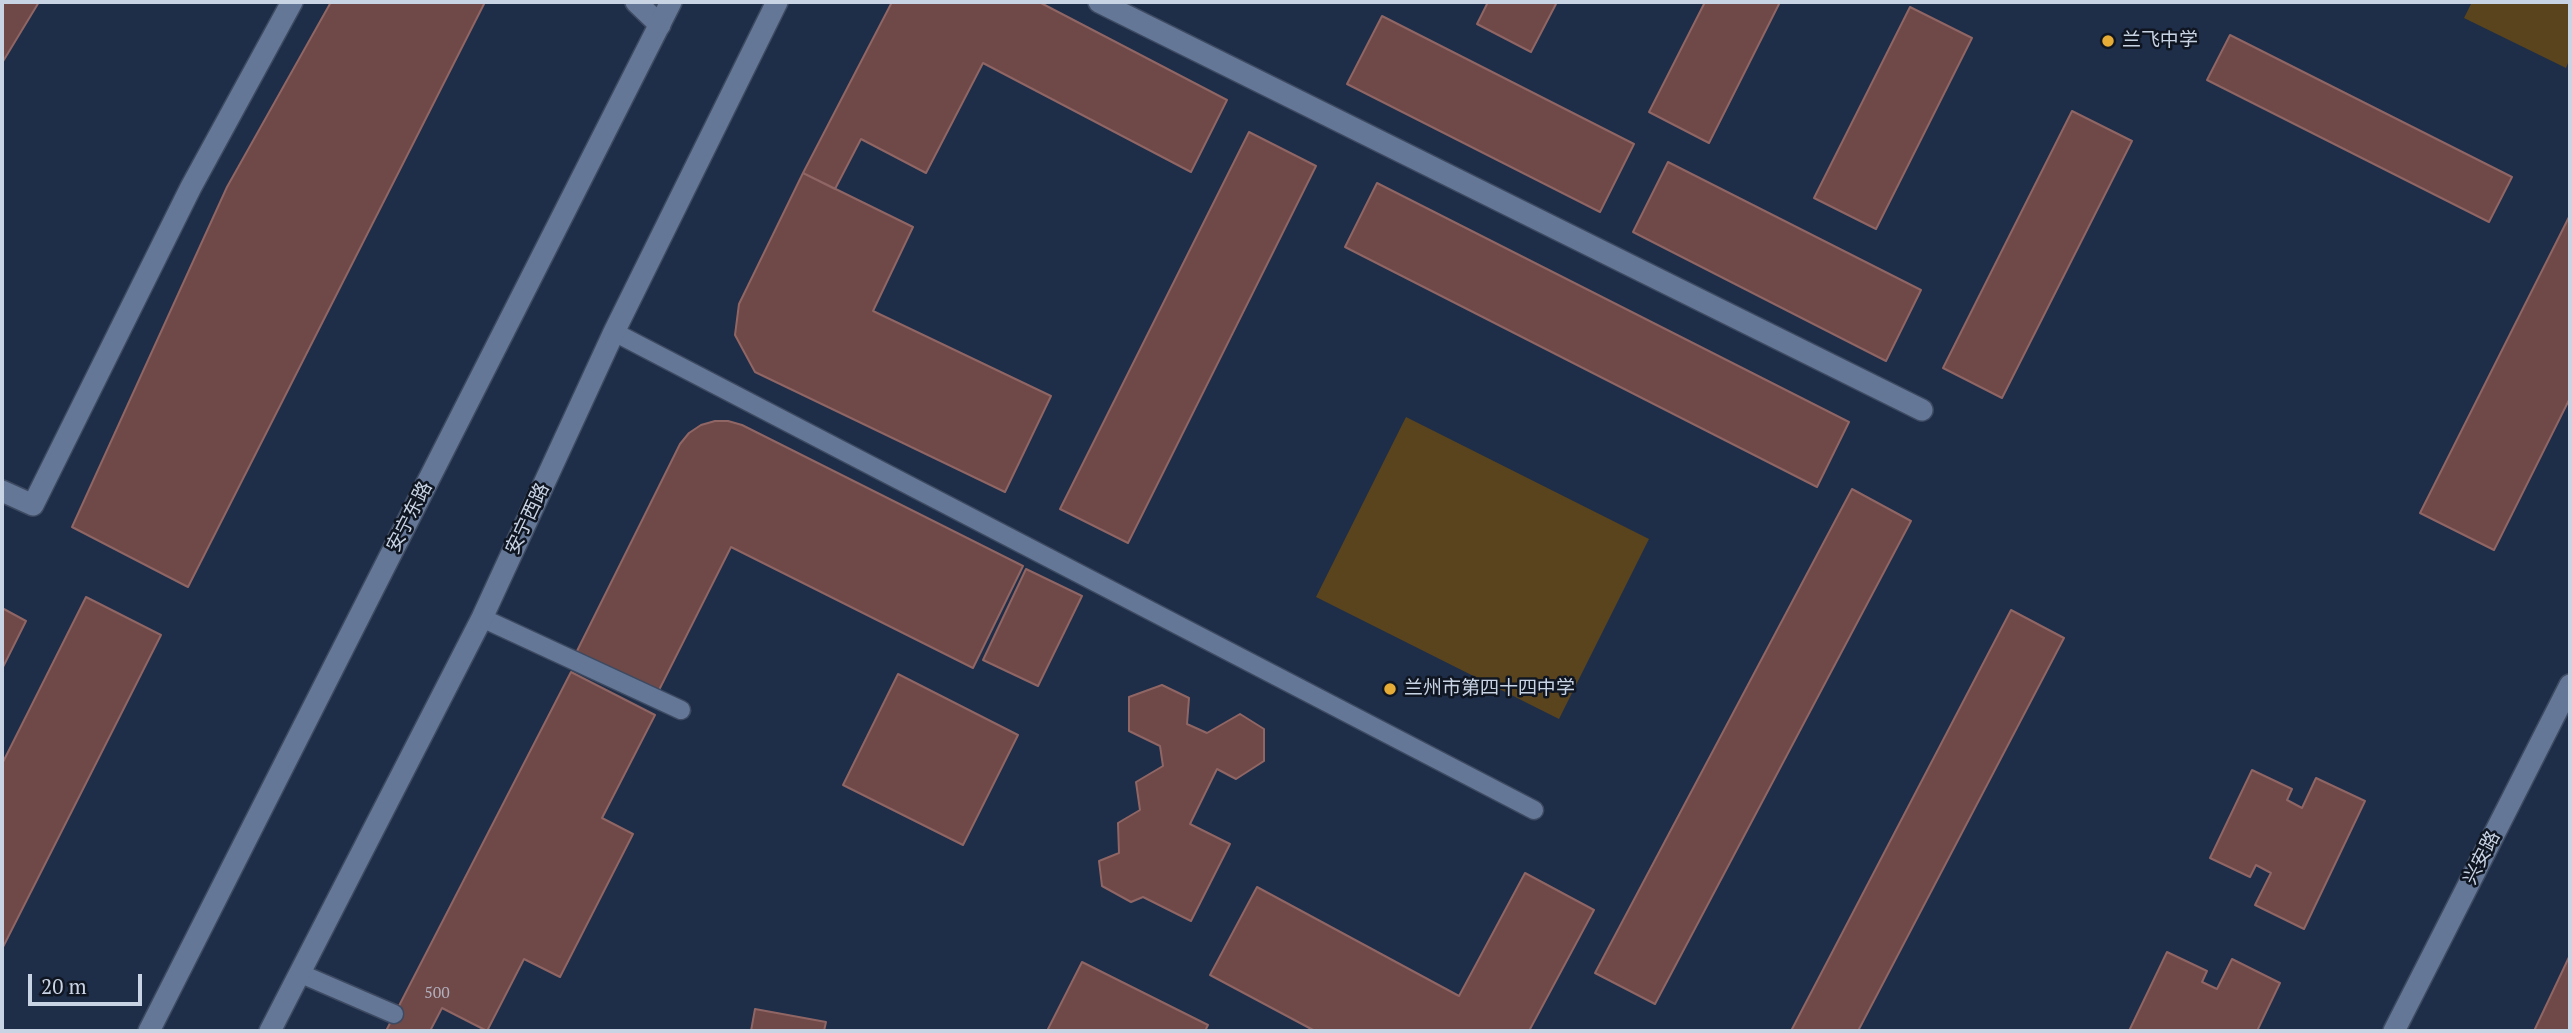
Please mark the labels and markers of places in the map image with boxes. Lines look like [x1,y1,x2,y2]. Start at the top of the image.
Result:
place label: 兰飞中学 [2122,30,2198,52]
marker: 兰飞中学 [2100,33,2116,49]
place label: 兰州市第四十四中学 [1404,678,1575,700]
marker: 兰州市第四十四中学 [1382,681,1398,697]

